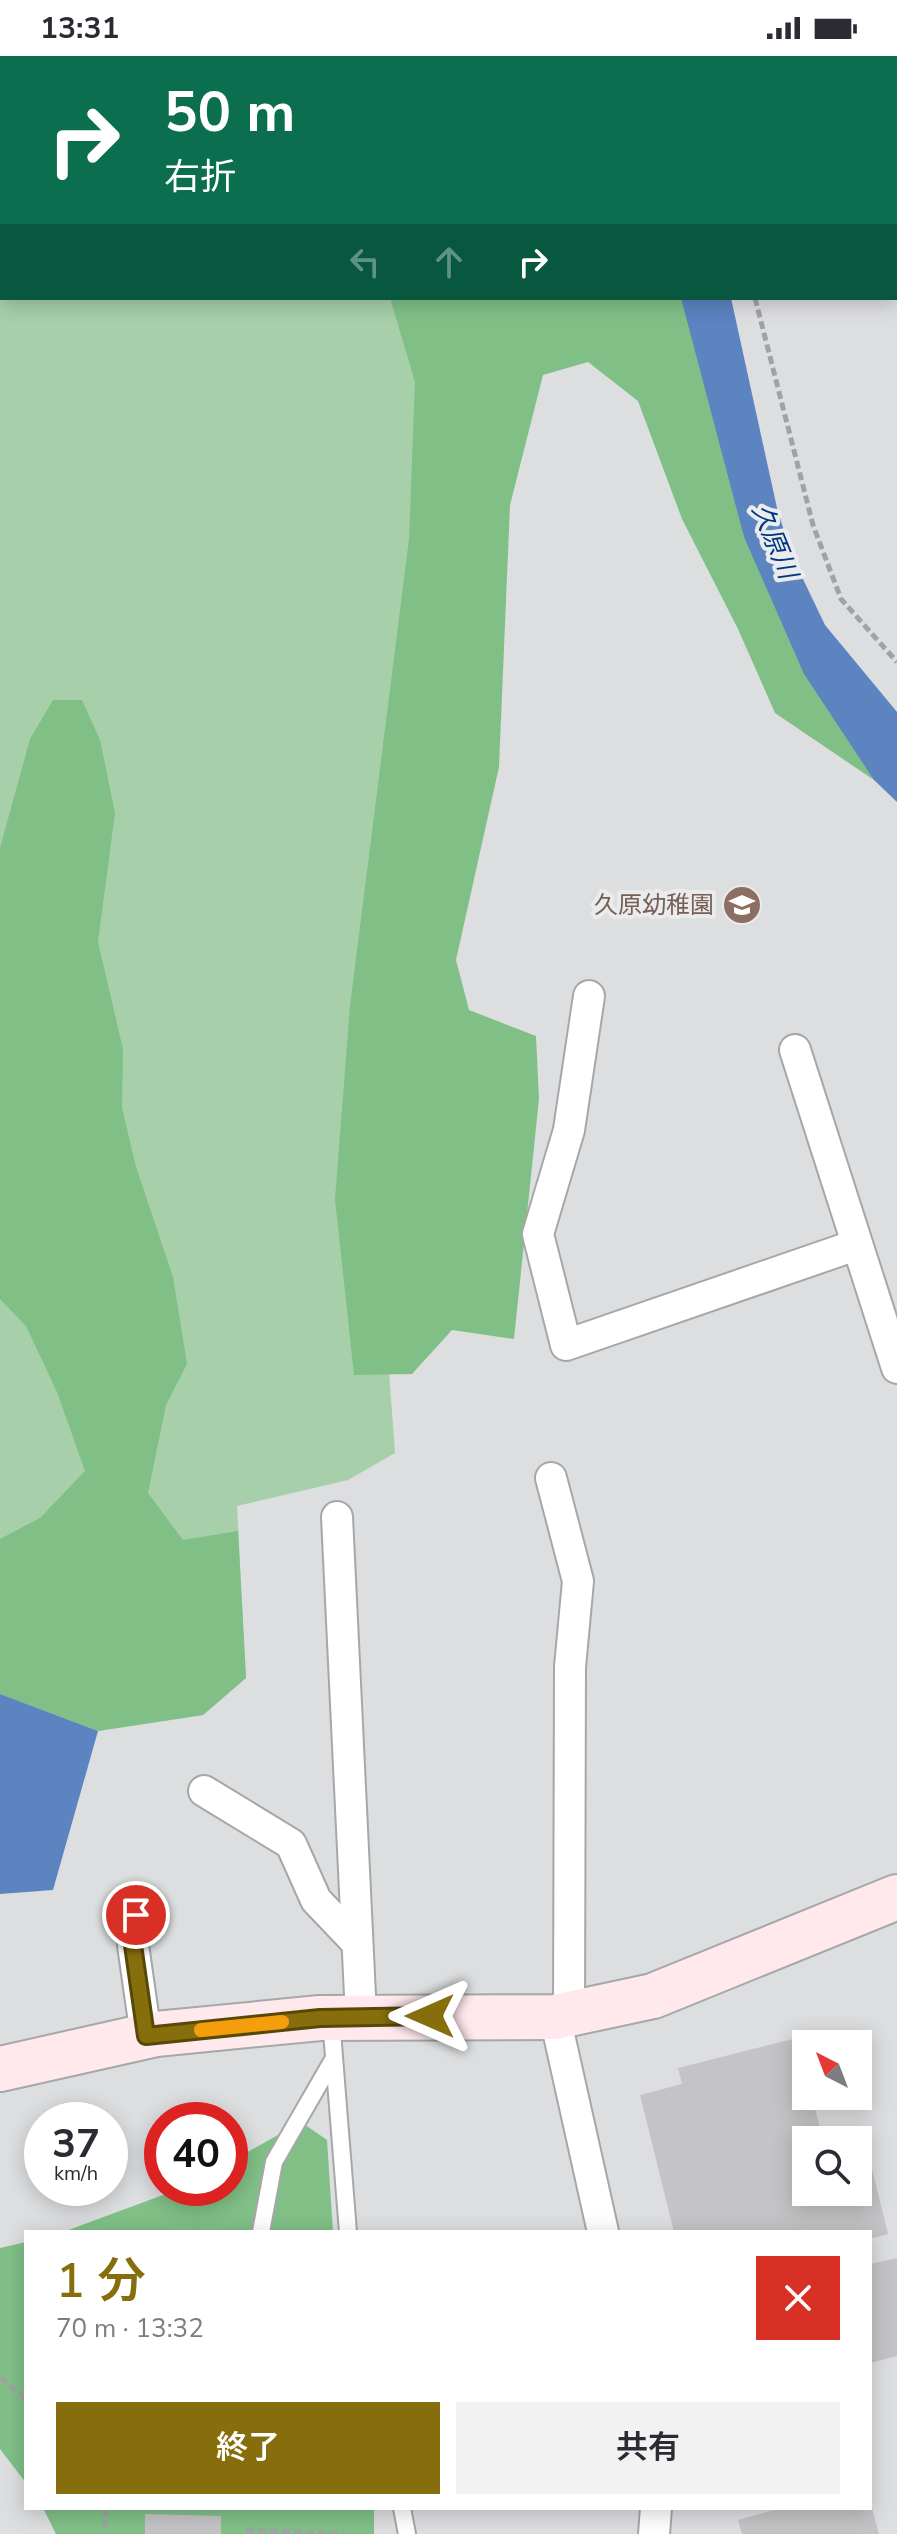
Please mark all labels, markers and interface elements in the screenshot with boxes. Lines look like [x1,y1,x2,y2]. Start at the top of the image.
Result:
text: 13:31 [40,8,119,49]
text: 50 m [164,74,295,151]
icon: right [32,88,136,192]
text: 右折 [164,153,236,202]
icon: left [343,240,387,284]
icon: ahead [427,240,471,284]
icon: right [511,240,555,284]
water label: 久原川 [744,498,806,587]
school or university icon: 久原幼稚園 [721,884,763,926]
place label: 久原幼稚園 [594,889,714,921]
pin [102,1881,170,1949]
icon: arrive [114,1893,158,1937]
position arrow [388,1974,472,2058]
north arrow [792,2030,872,2110]
map controls [792,2030,872,2206]
speed limit sign: 40 [144,2102,248,2206]
text: 37 [52,2117,100,2171]
button: search [792,2126,872,2206]
text: km/h [54,2160,98,2187]
text: 1 分 [56,2248,145,2314]
button: close [756,2256,840,2340]
text: 70 m · 13:32 [56,2311,204,2346]
button: 終了 [56,2402,440,2494]
button: 共有 [456,2402,840,2494]

